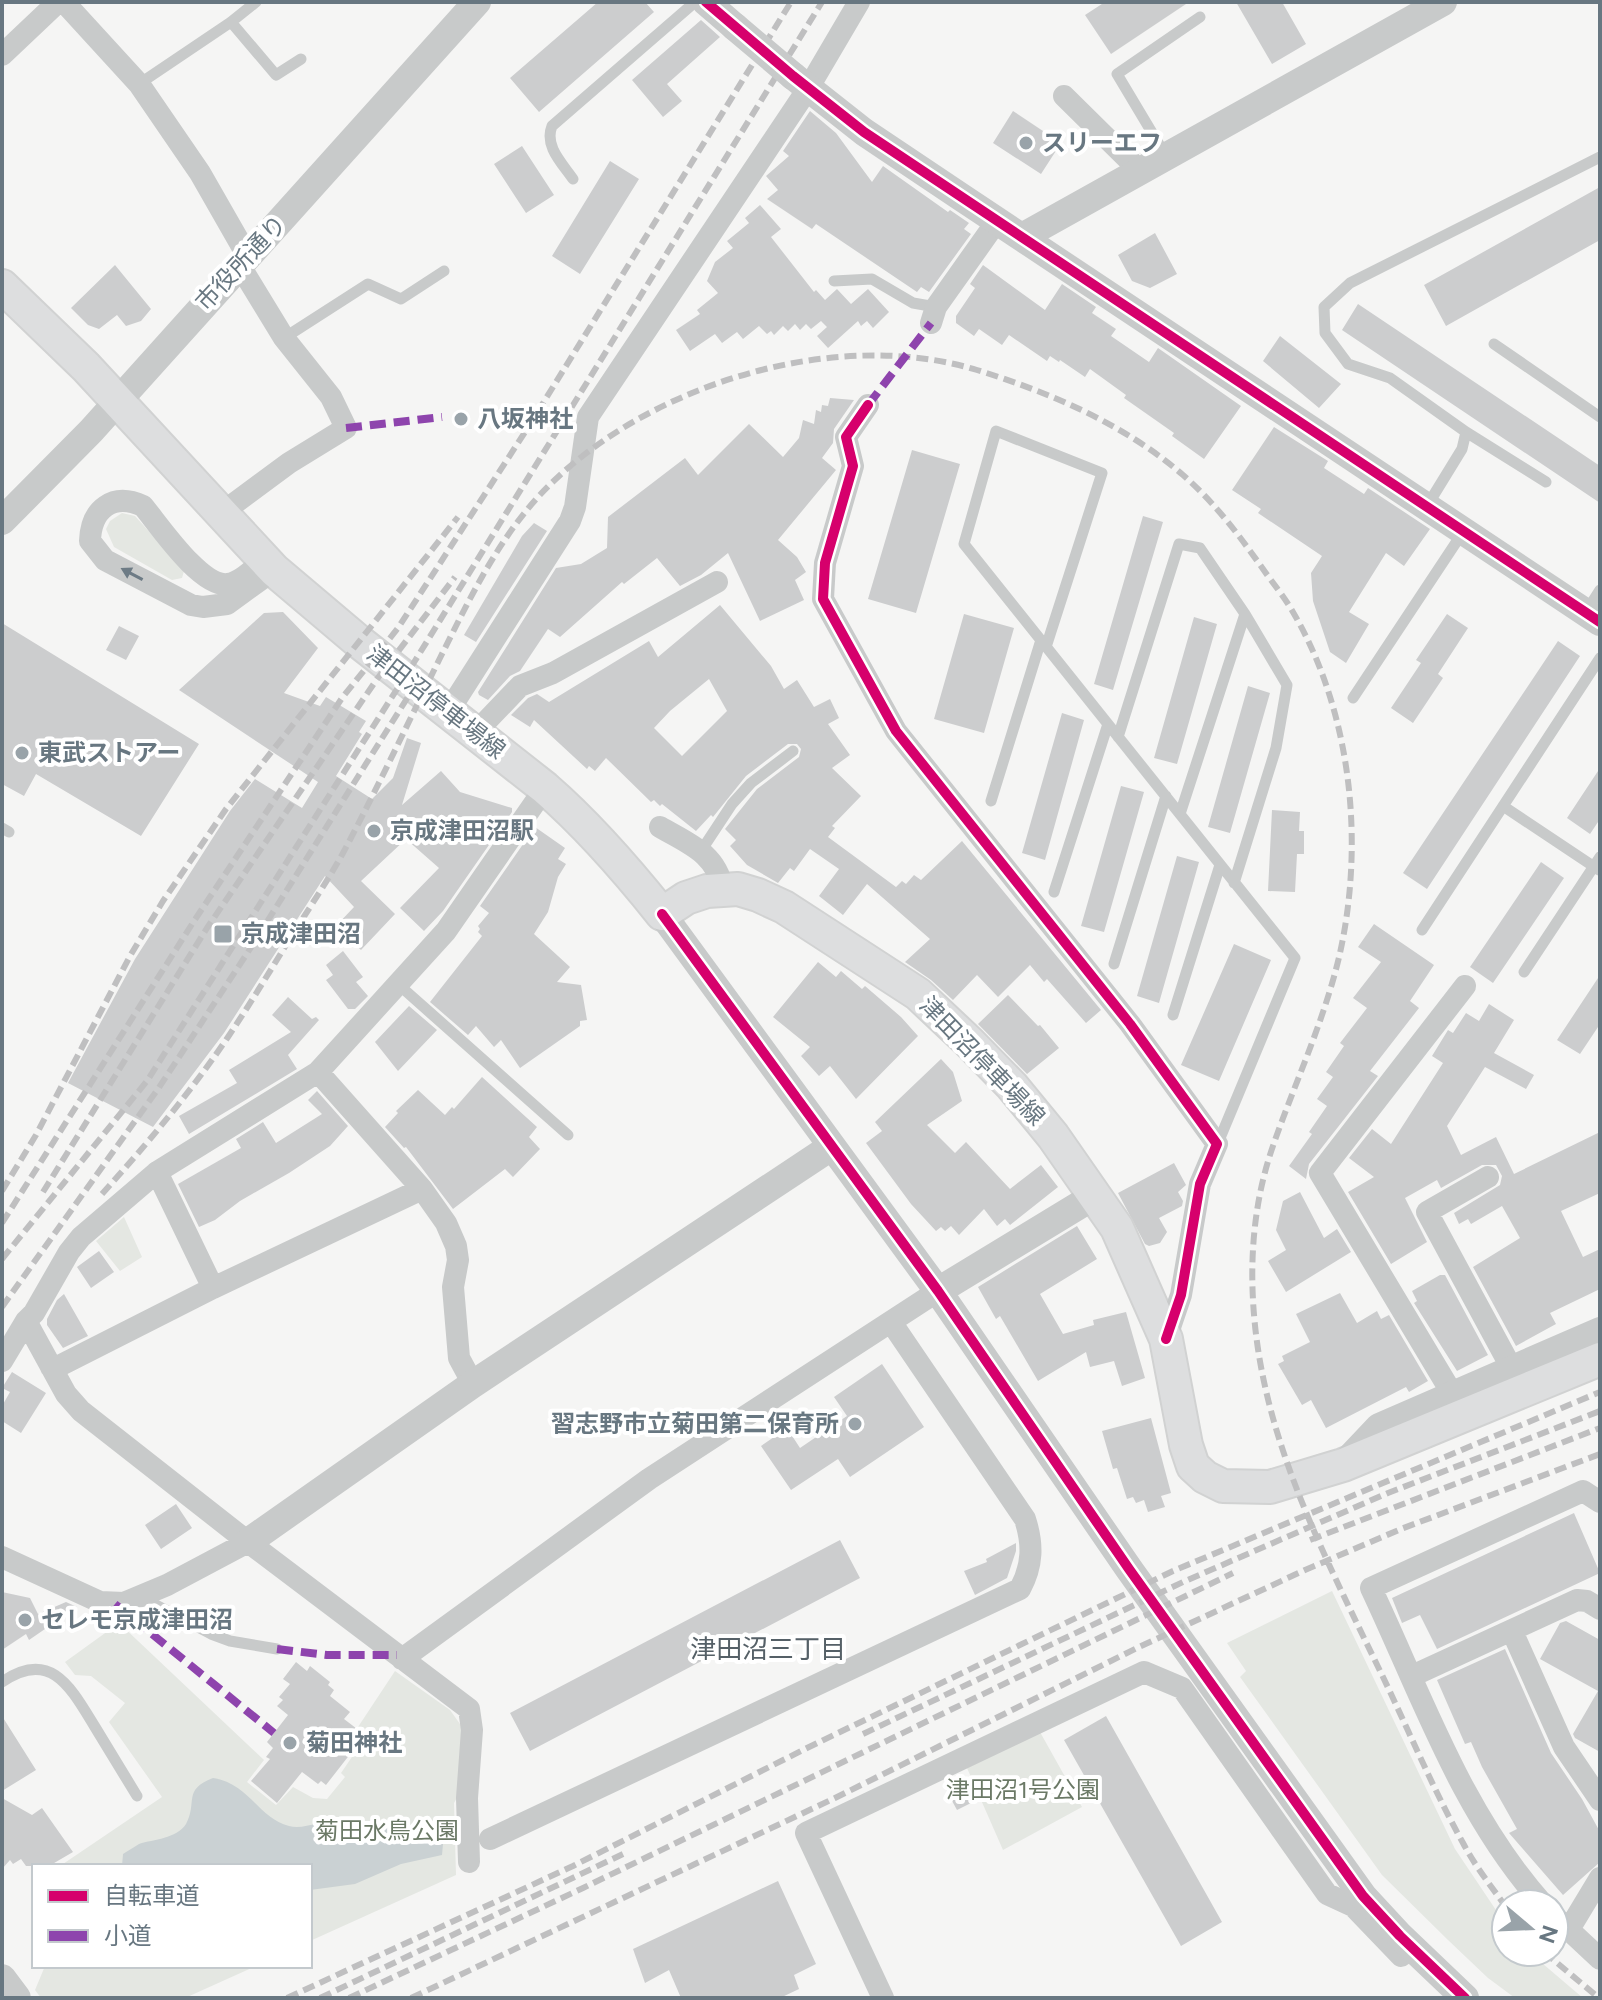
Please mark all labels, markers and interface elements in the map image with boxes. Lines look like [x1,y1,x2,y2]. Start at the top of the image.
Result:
place label: スリーエフ [1042,128,1162,157]
marker: スリーエフ [1017,134,1035,152]
street label: 市役所通り [189,209,292,316]
place label: 八坂神社 [477,404,573,433]
marker: 八坂神社 [452,410,470,428]
one-way arrow [120,567,143,580]
street label: 津田沼停車場線 [361,638,511,765]
place label: 東武ストアー [38,738,181,767]
marker: 東武ストアー [13,744,31,762]
place label: 京成津田沼駅 [390,816,534,845]
marker: 京成津田沼駅 [365,822,383,840]
place label: 京成津田沼 [241,919,361,948]
marker: 京成津田沼 [212,923,234,945]
street label: 津田沼停車場線 [914,990,1051,1131]
place label: 習志野市立菊田第二保育所 [551,1409,839,1438]
marker: 習志野市立菊田第二保育所 [846,1415,864,1433]
place label: セレモ京成津田沼 [41,1605,233,1634]
marker: セレモ京成津田沼 [16,1611,34,1629]
district label: 津田沼三丁目 [690,1633,846,1665]
place label: 菊田神社 [306,1728,402,1757]
marker: 菊田神社 [281,1734,299,1752]
park label: 津田沼1号公園 [946,1775,1100,1804]
park label: 菊田水鳥公園 [315,1816,459,1845]
legend [32,1864,312,1968]
text: 自転車道 [104,1881,200,1910]
north arrow [1490,1888,1570,1968]
text: 小道 [104,1921,152,1950]
text: N [1533,1922,1564,1947]

